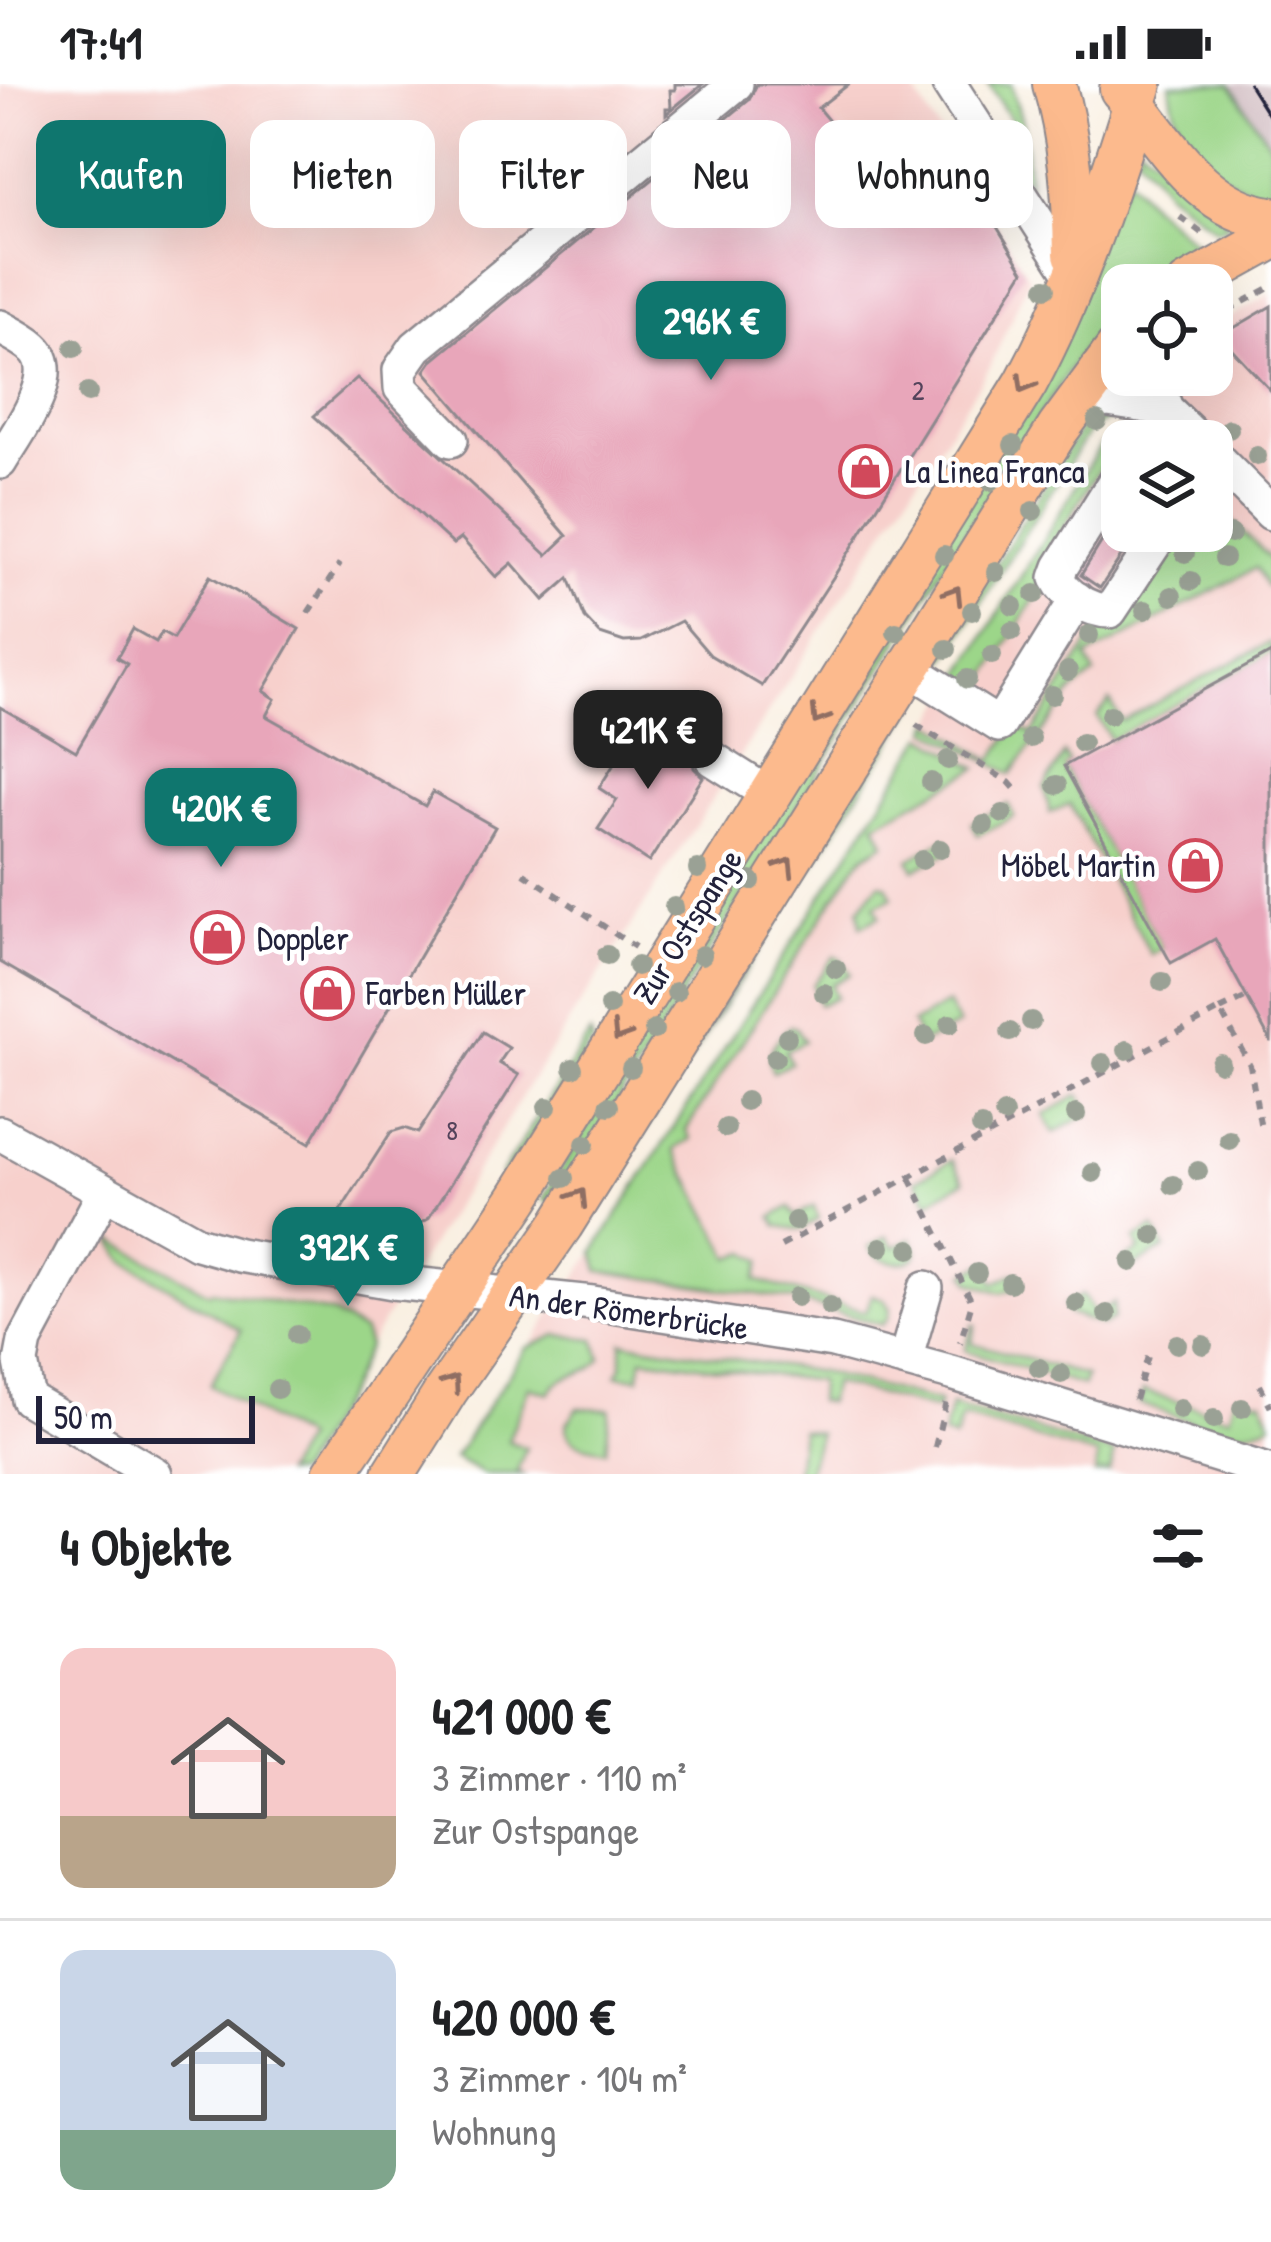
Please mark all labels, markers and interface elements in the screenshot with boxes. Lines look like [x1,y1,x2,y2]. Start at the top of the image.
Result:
text: 17:41 [60,12,142,73]
chip: Kaufen [36,120,226,228]
chip: Mieten [250,120,435,228]
chip: Filter [459,120,627,228]
chip: Neu [651,120,791,228]
chip: Wohnung [815,120,1033,228]
map controls [1101,264,1233,552]
button: locate [1101,264,1233,396]
pin: 296K € [613,281,809,383]
text: 296K € [663,293,759,346]
one-way arrow [1016,371,1039,393]
house number: 2 [912,372,925,408]
button: layers [1101,420,1233,552]
shop icon: La Linea Franca [838,443,894,499]
place label: La Linea Franca [905,449,1085,493]
one-way arrow [940,586,962,608]
pin: 421K € [550,690,746,792]
text: 421K € [600,702,696,755]
one-way arrow [811,703,833,725]
pin: 420K € [123,768,319,870]
text: 420K € [172,780,270,833]
shop icon: Möbel Martin [1167,837,1223,893]
street label: Zur Ostspange [622,840,753,1012]
place label: Möbel Martin [1001,843,1156,887]
one-way arrow [772,857,794,879]
shop icon: Doppler [190,910,246,966]
place label: Doppler [257,916,349,961]
shop icon: Farben Müller [299,965,355,1021]
place label: Farben Müller [365,971,526,1015]
one-way arrow [612,1020,634,1042]
house number: 8 [446,1112,458,1148]
one-way arrow [565,1188,587,1210]
pin: 392K € [250,1207,446,1309]
text: 392K € [299,1219,397,1272]
street label: An der Römerbrücke [507,1272,751,1350]
one-way arrow [438,1374,460,1396]
scale bar [36,1390,255,1443]
text: 50 m [54,1395,113,1439]
text: 4 Objekte [60,1512,232,1581]
icon: filters [1145,1513,1211,1579]
text: 421 000 € [432,1681,610,1750]
icon: home [156,1696,300,1840]
text: 3 Zimmer · 110 m² [432,1750,687,1803]
text: Zur Ostspange [432,1803,639,1856]
text: 420 000 € [432,1982,614,2051]
icon: home [156,1998,300,2142]
text: 3 Zimmer · 104 m² [432,2051,687,2104]
text: Wohnung [432,2104,556,2157]

